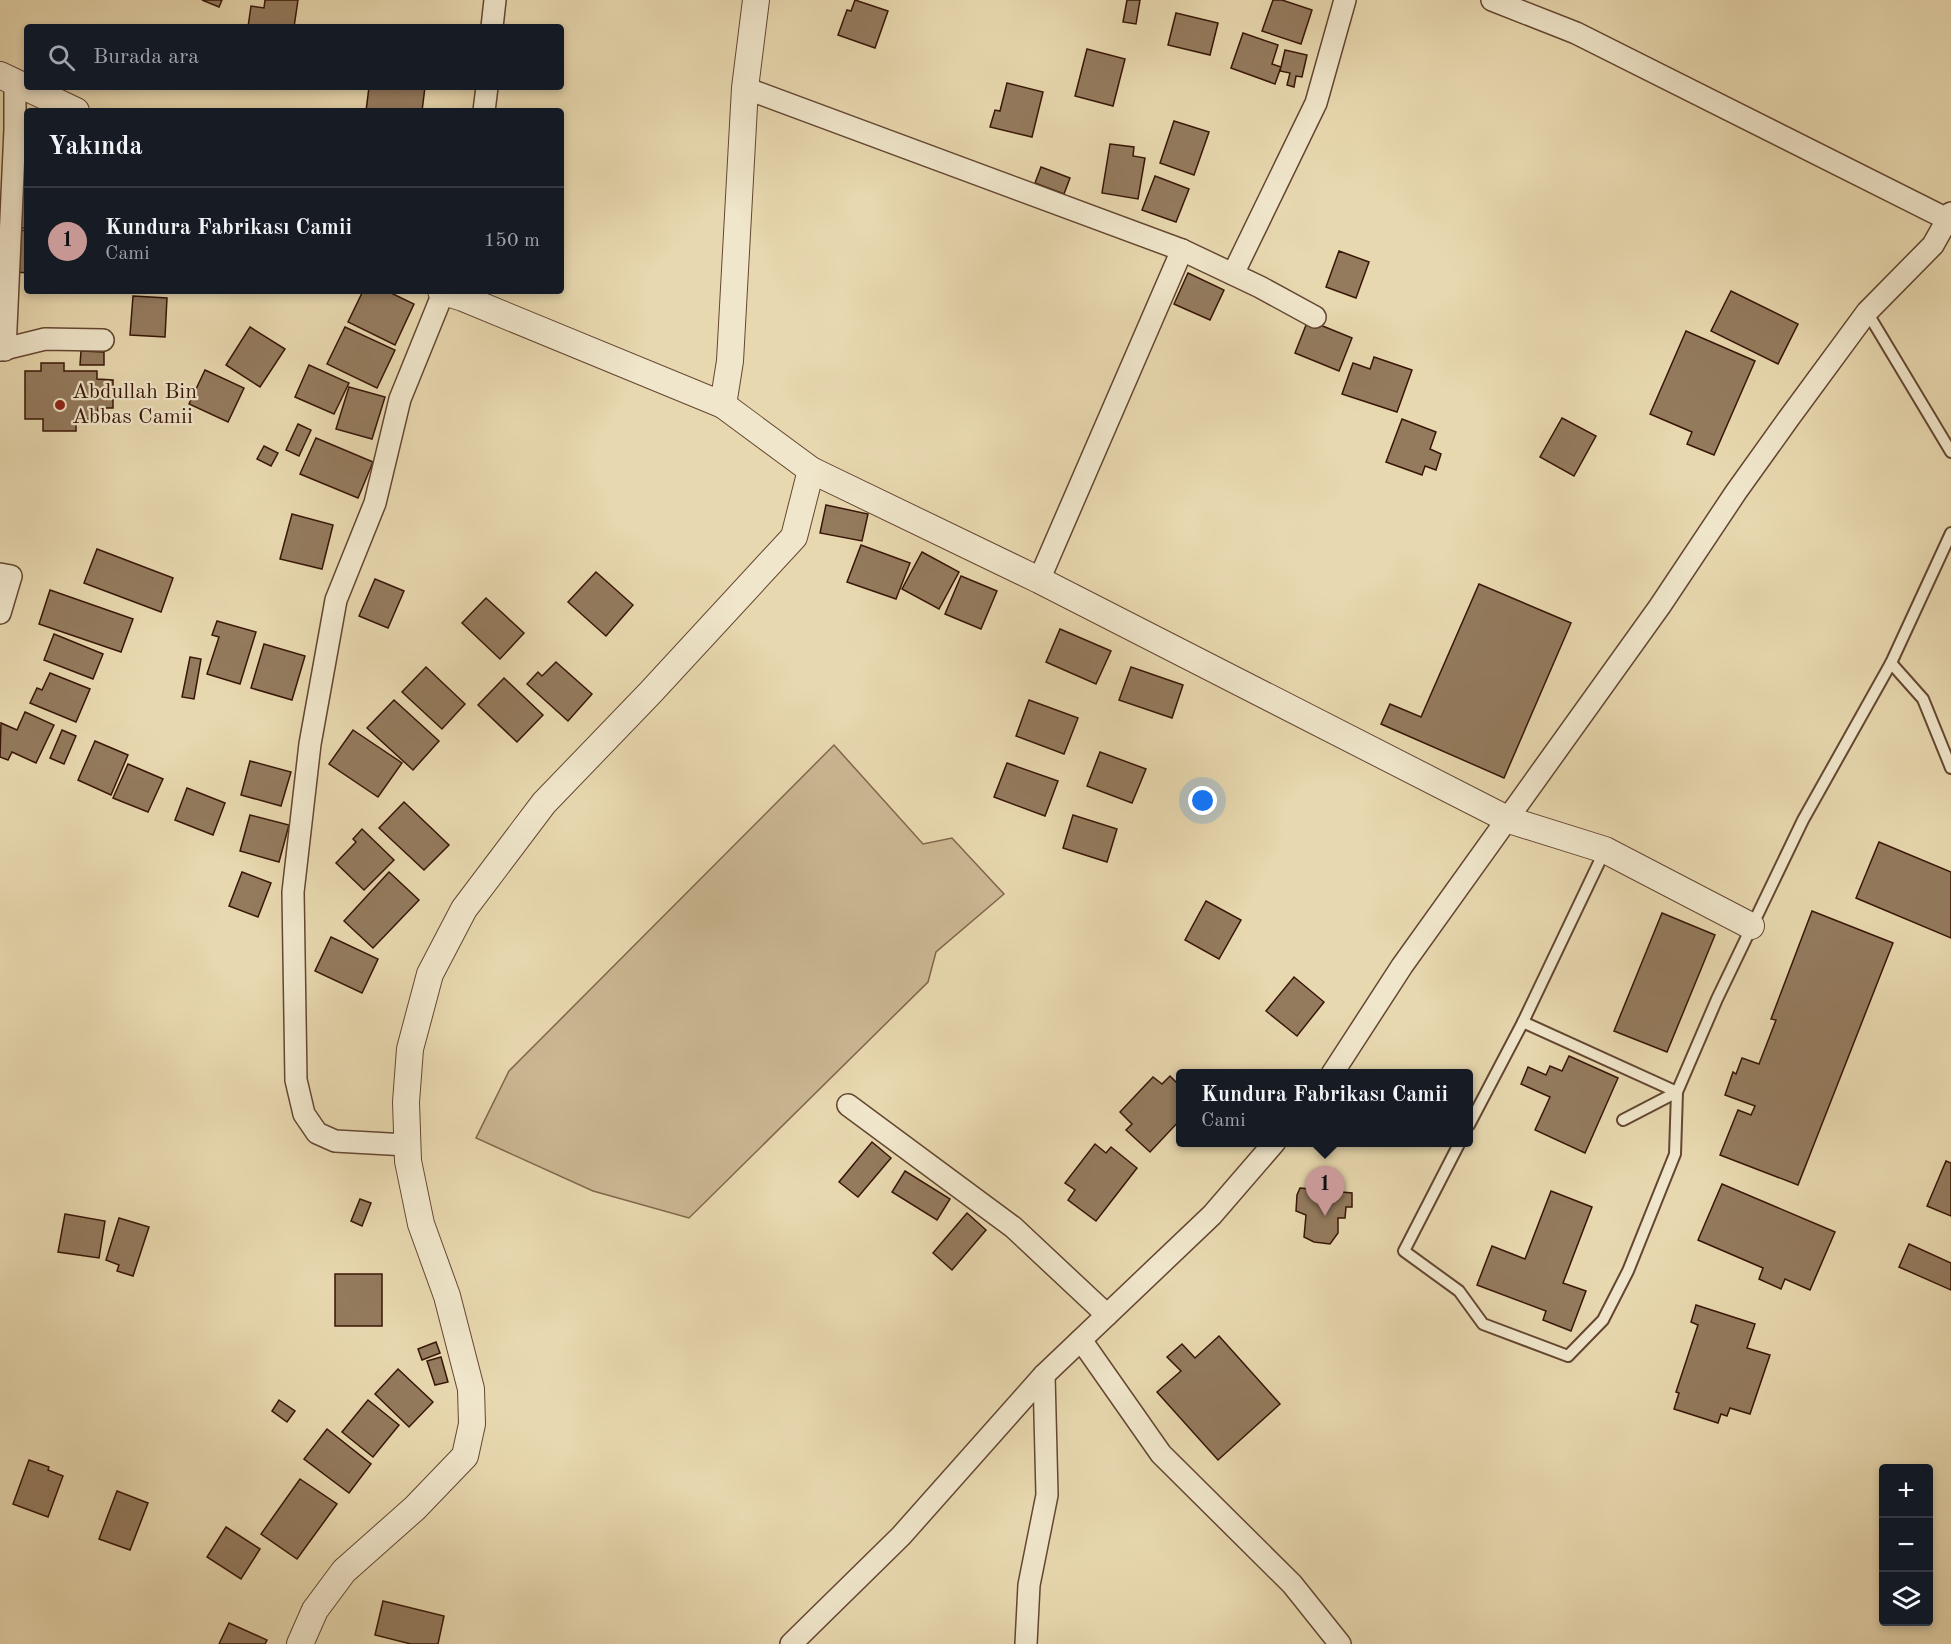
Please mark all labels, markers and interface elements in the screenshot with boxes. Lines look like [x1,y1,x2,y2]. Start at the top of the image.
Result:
search box [24,24,564,90]
icon: search [45,41,78,74]
text: Burada ara [93,46,199,68]
text: Yakında [48,134,143,160]
text: Kundura Fabrikası Camii [105,217,352,239]
text: 1 [62,231,73,251]
text: 150 m [484,231,540,251]
text: Cami [105,244,150,264]
place label: Abdullah Bin Abbas Camii [72,381,197,428]
marker: Abdullah Bin Abbas Camii [53,398,67,412]
your location [1188,786,1217,815]
popup [1176,1069,1473,1147]
text: Kundura Fabrikası Camii [1201,1084,1448,1106]
text: Cami [1201,1111,1246,1131]
pin: 1 [1306,1166,1344,1216]
map controls [1879,1464,1933,1626]
button: + [1879,1464,1933,1518]
button: − [1879,1518,1933,1572]
button: layers [1879,1572,1933,1626]

